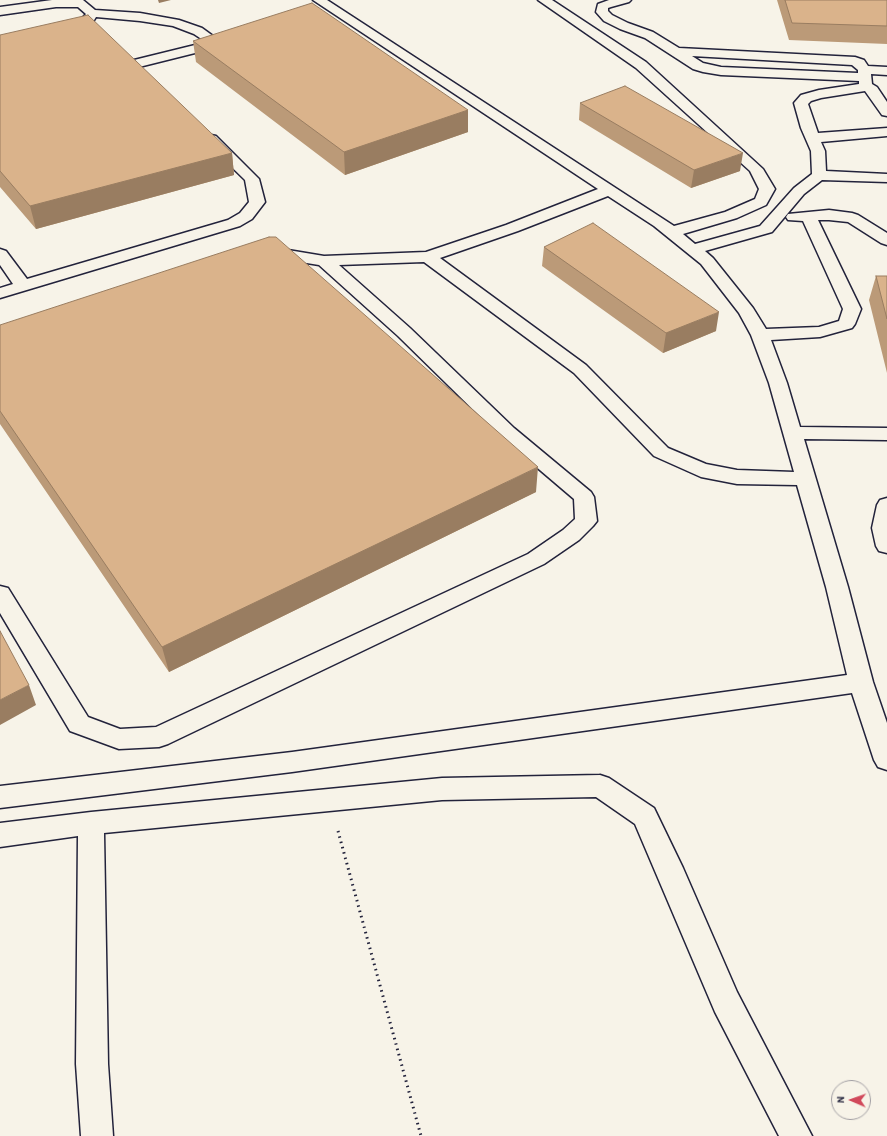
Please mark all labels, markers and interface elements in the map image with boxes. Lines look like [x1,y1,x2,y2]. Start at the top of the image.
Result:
north arrow [831,1080,871,1120]
text: N [833,1096,847,1103]

